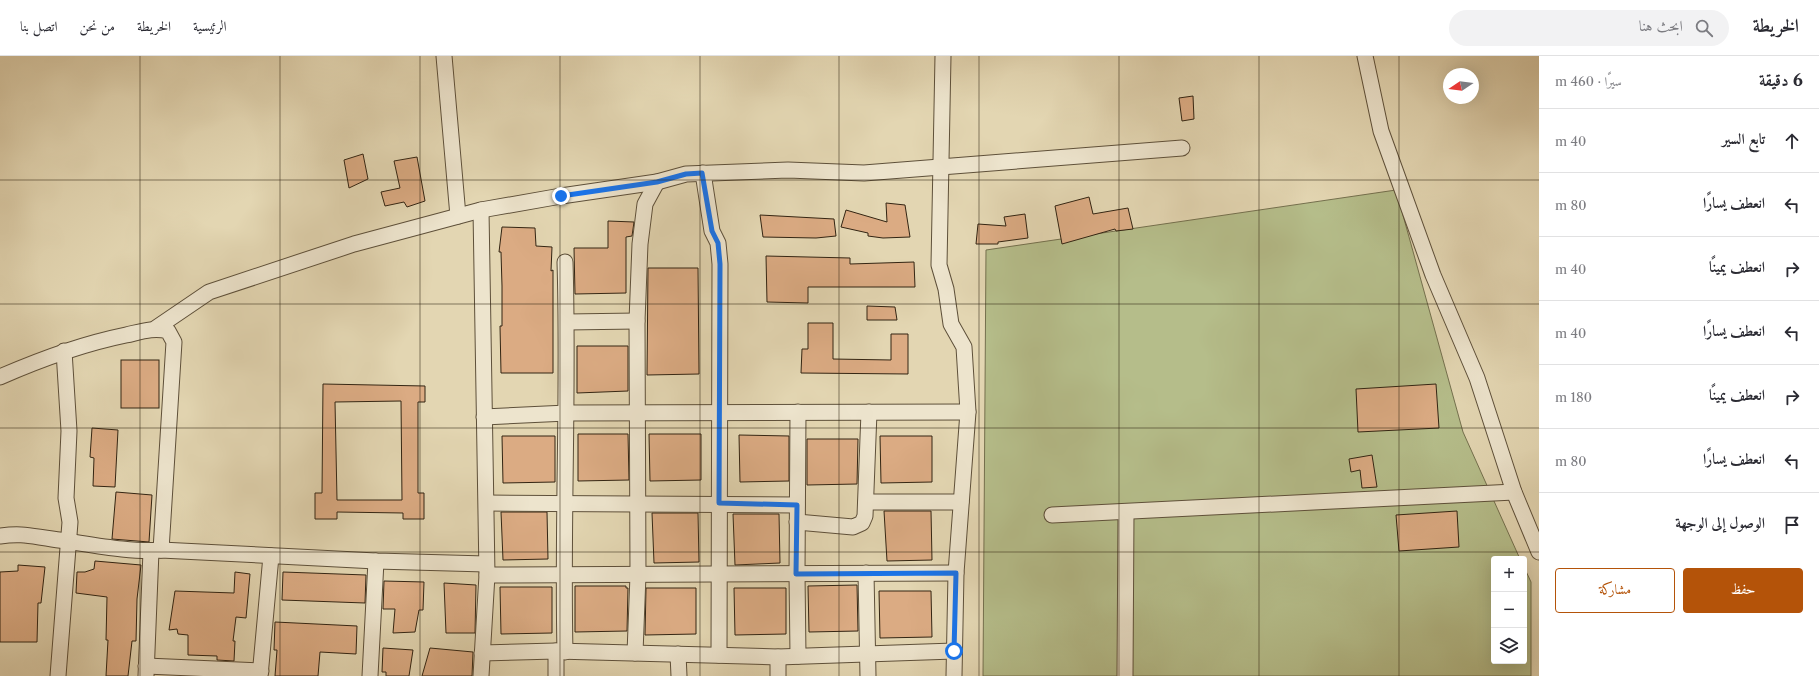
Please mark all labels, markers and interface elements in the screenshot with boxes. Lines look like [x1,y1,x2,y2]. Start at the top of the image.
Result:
search box [1449,10,1729,46]
text: الخريطة [1753,14,1799,37]
text: ابحث هنا [1639,16,1683,35]
text: اتصل بنا [20,17,58,35]
text: من نحن [80,17,115,35]
text: الخريطة [137,17,171,35]
text: الرئيسية [193,17,227,35]
icon: search [1693,17,1715,39]
north arrow [1443,68,1479,104]
text: 6 دقيقة [1759,70,1803,90]
text: سيرًا · 460 m [1555,73,1622,89]
text: تابع السير [1722,129,1765,148]
icon: ahead [1781,130,1803,152]
text: 40 m [1555,133,1586,149]
route end [552,187,570,205]
text: انعطف يسارًا [1703,193,1765,212]
icon: left [1781,194,1803,216]
text: 80 m [1555,197,1587,213]
text: انعطف يمينًا [1709,257,1765,276]
icon: right [1781,258,1803,280]
text: 40 m [1555,261,1586,277]
text: انعطف يسارًا [1703,321,1765,340]
icon: left [1781,322,1803,344]
text: 40 m [1555,325,1586,341]
text: انعطف يمينًا [1709,385,1765,404]
icon: right [1781,386,1803,408]
text: 180 m [1555,389,1592,405]
text: انعطف يسارًا [1703,449,1765,468]
icon: left [1781,450,1803,472]
text: 80 m [1555,453,1587,469]
text: الوصول إلى الوجهة [1675,513,1765,532]
icon: arrive [1781,514,1803,536]
map controls [1491,556,1527,664]
button: + [1491,556,1527,592]
button: مشاركة [1555,568,1675,613]
button: حفظ [1683,568,1803,613]
button: − [1491,592,1527,628]
button: layers [1491,628,1527,664]
route start [945,642,963,660]

